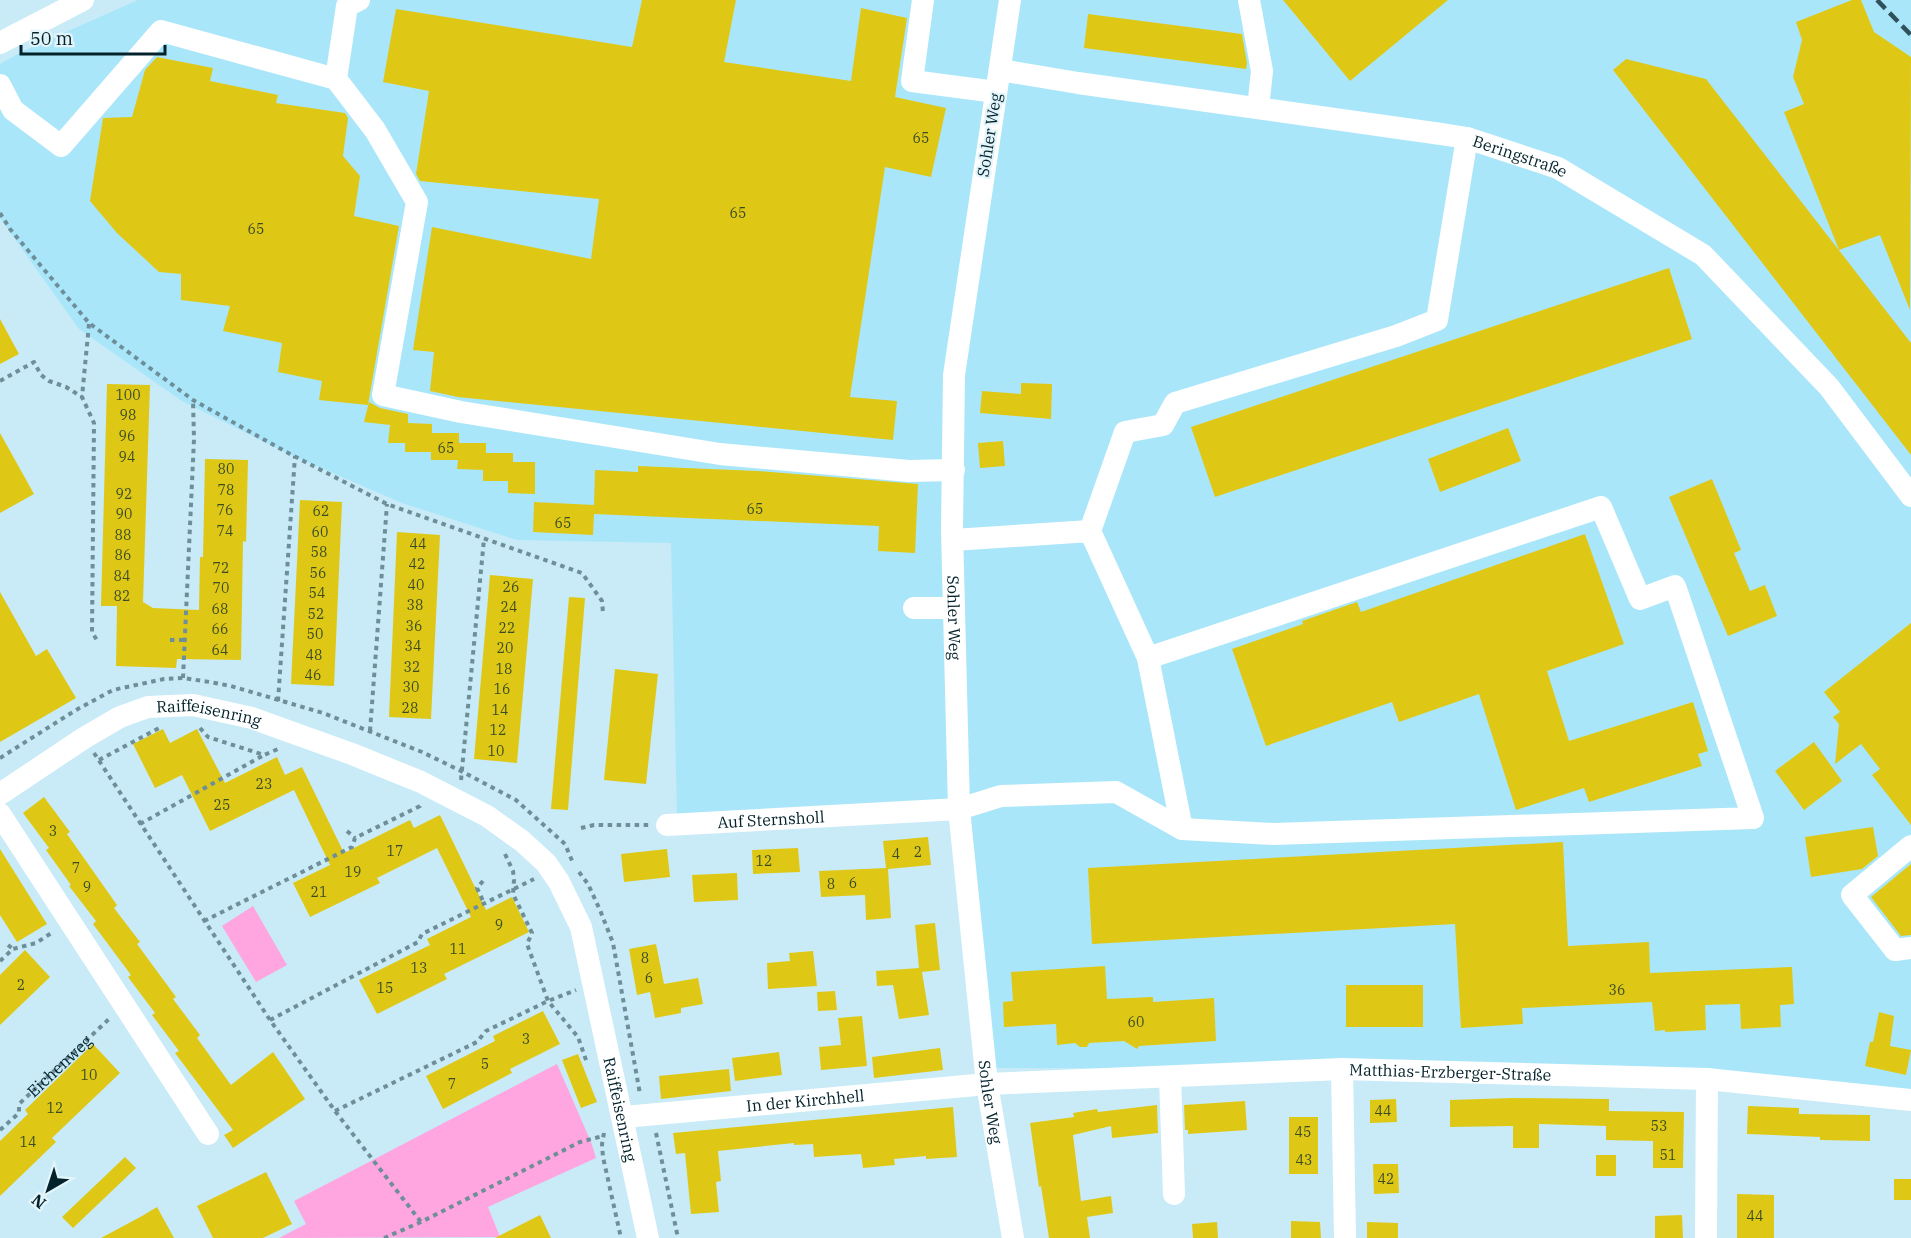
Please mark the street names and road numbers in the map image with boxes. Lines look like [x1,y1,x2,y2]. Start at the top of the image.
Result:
street label: Sohler Weg [973,91,1006,178]
street label: Beringstraße [1470,131,1571,181]
street label: Sohler Weg [943,575,965,661]
street label: Raiffeisenring [156,695,265,731]
street label: Auf Sternsholl [717,806,825,832]
street label: Eichenweg [23,1030,96,1101]
street label: Raiffeisenring [599,1055,641,1164]
street label: Sohler Weg [975,1059,1007,1146]
street label: Matthias-Erzberger-Straße [1349,1059,1551,1085]
street label: In der Kirchhell [745,1085,865,1116]

